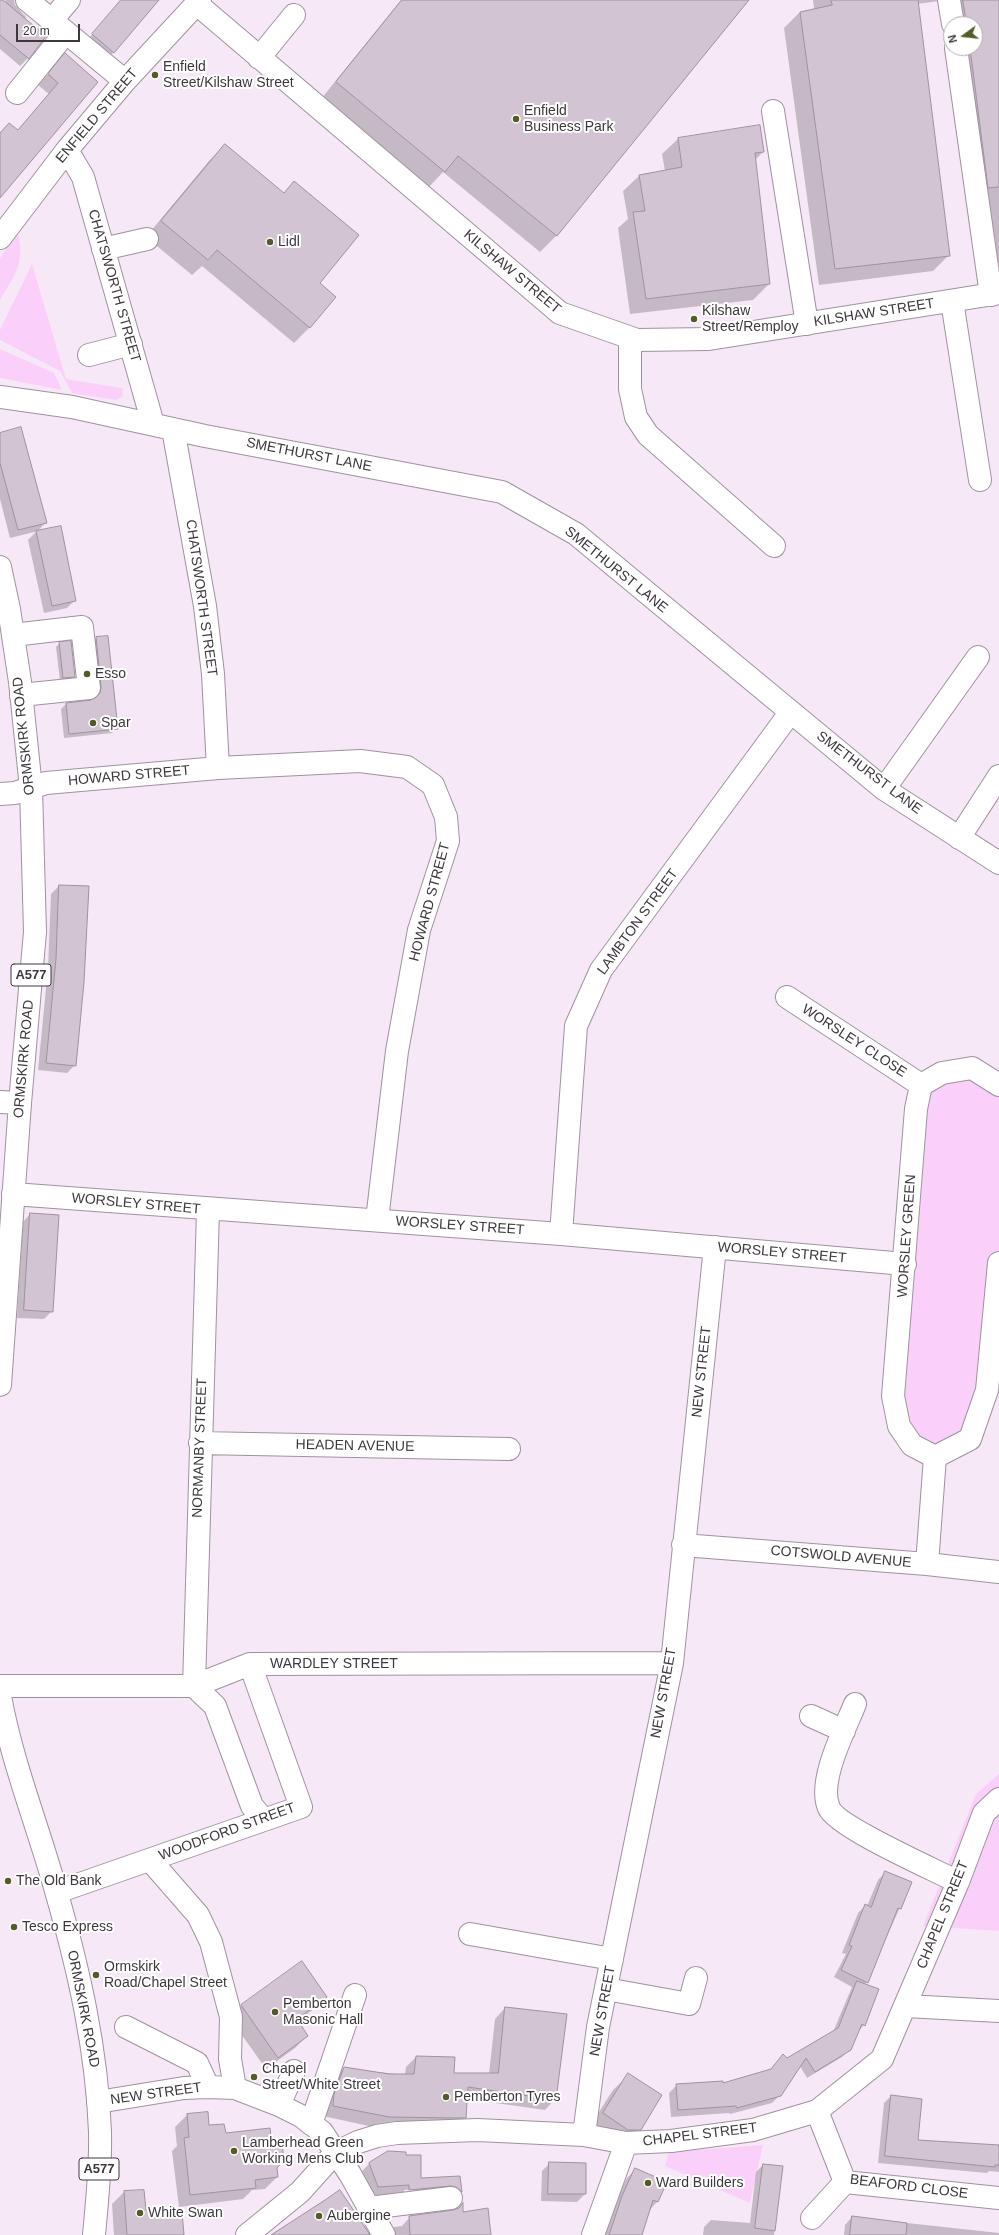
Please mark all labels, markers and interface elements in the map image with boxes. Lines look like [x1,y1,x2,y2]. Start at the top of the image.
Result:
scale bar [18,16,82,42]
north arrow [943,16,983,56]
text: 20 m [23,24,50,38]
text: N [946,33,959,44]
place label: Enfield Street/Kilshaw Street [163,59,294,92]
street label: ENFIELD STREET [53,65,141,167]
marker: Enfield Street/Kilshaw Street [150,70,160,80]
place label: Enfield Business Park [524,103,613,136]
marker: Enfield Business Park [511,114,521,124]
street label: CHATSWORTH STREET [84,208,144,364]
street label: KILSHAW STREET [460,226,564,318]
place label: Lidl [278,234,300,250]
marker: Lidl [265,237,275,247]
street label: KILSHAW STREET [813,295,935,331]
place label: Kilshaw Street/Remploy [702,303,798,336]
marker: Kilshaw Street/Remploy [689,314,699,324]
street label: SMETHURST LANE [245,435,373,475]
street label: CHATSWORTH STREET [182,519,220,677]
street label: SMETHURST LANE [561,523,671,617]
place label: Esso [95,666,126,682]
marker: Esso [82,669,92,679]
street label: ORMSKIRK ROAD [9,676,39,796]
place label: Spar [101,715,131,731]
marker: Spar [88,718,98,728]
street label: SMETHURST LANE [813,728,925,818]
street label: HOWARD STREET [67,762,191,790]
street label: HOWARD STREET [406,841,454,963]
street label: LAMBTON STREET [594,866,682,978]
road number: A577 [11,964,51,986]
street label: ORMSKIRK ROAD [10,999,38,1119]
street label: WORSLEY CLOSE [799,1001,909,1081]
street label: WORSLEY GREEN [894,1174,920,1298]
street label: WORSLEY STREET [71,1190,201,1218]
street label: WORSLEY STREET [395,1213,525,1239]
street label: WORSLEY STREET [717,1239,847,1267]
street label: NEW STREET [689,1325,715,1419]
street label: NORMANBY STREET [189,1378,211,1518]
street label: HEADEN AVENUE [295,1437,415,1455]
street label: COTSWOLD AVENUE [770,1542,912,1572]
street label: NEW STREET [648,1646,680,1740]
street label: WARDLEY STREET [270,1656,398,1672]
street label: WOODFORD STREET [157,1800,297,1864]
street label: CHAPEL STREET [914,1858,972,1972]
place label: The Old Bank [16,1873,102,1889]
marker: The Old Bank [3,1876,13,1886]
place label: Tesco Express [22,1919,113,1935]
marker: Tesco Express [9,1922,19,1932]
street label: ORMSKIRK ROAD [63,1949,103,2069]
place label: Ormskirk Road/Chapel Street [104,1959,227,1992]
street label: NEW STREET [587,1964,619,2058]
marker: Ormskirk Road/Chapel Street [91,1970,101,1980]
place label: Pemberton Masonic Hall [283,1996,363,2028]
marker: Pemberton Masonic Hall [270,2007,280,2017]
place label: Chapel Street/White Street [262,2061,380,2094]
marker: Chapel Street/White Street [249,2072,259,2082]
street label: NEW STREET [109,2079,203,2109]
place label: Pemberton Tyres [454,2089,561,2105]
marker: Pemberton Tyres [441,2092,451,2102]
street label: CHAPEL STREET [642,2120,758,2150]
place label: Lamberhead Green Working Mens Club [242,2135,364,2168]
marker: Lamberhead Green Working Mens Club [229,2146,239,2156]
road number: A577 [79,2158,119,2180]
street label: BEAFORD CLOSE [849,2171,969,2203]
place label: Ward Builders [656,2175,743,2191]
marker: Ward Builders [643,2178,653,2188]
place label: White Swan [148,2205,223,2221]
marker: White Swan [135,2208,145,2218]
place label: Aubergine [327,2208,391,2224]
marker: Aubergine [314,2211,324,2221]

